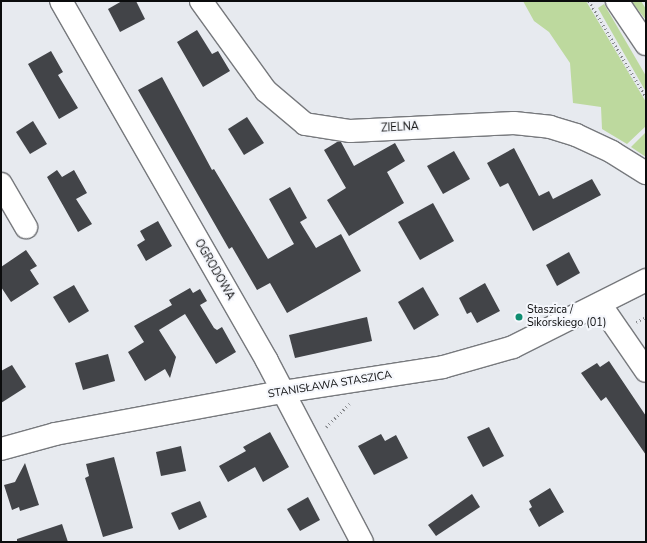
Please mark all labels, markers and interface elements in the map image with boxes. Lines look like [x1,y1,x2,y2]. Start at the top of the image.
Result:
street label: ZIELNA [381,120,419,136]
street label: OGRODOWA [191,237,237,303]
place label: Staszica / Sikorskiego (01) [527,304,606,330]
marker: Staszica / Sikorskiego (01) [514,312,524,322]
street label: STANISŁAWA STASZICA [267,369,393,401]

